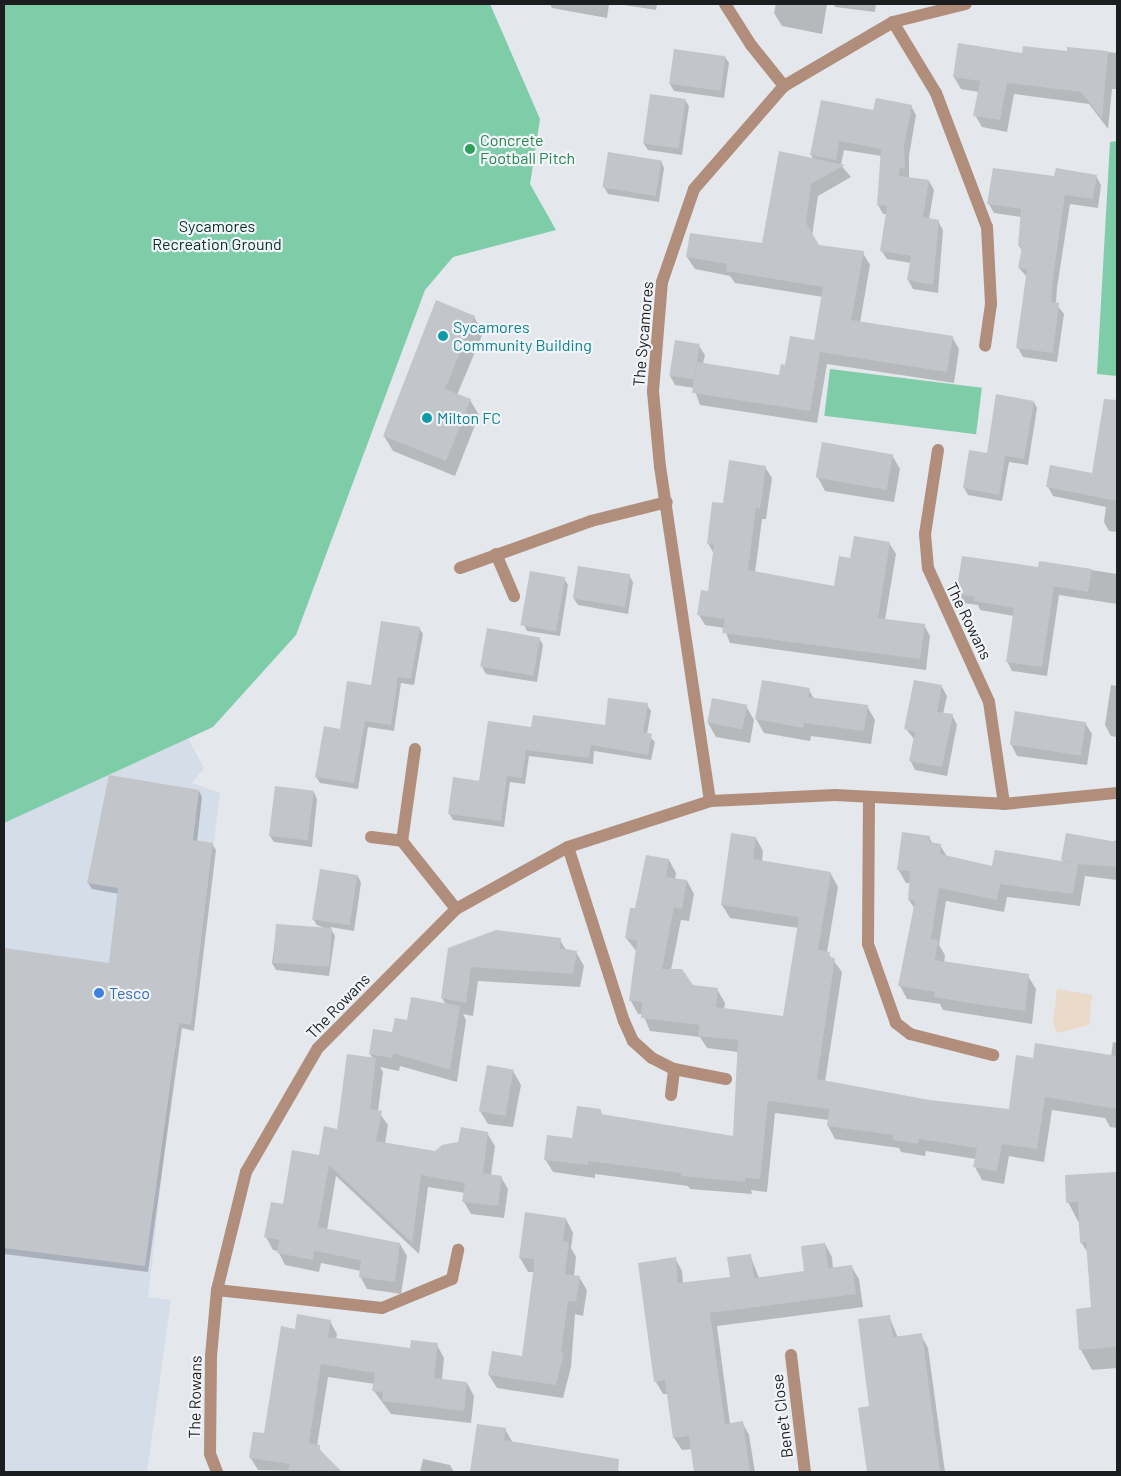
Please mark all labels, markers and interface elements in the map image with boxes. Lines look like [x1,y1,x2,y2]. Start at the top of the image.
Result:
place label: Concrete Football Pitch [480,130,575,168]
marker: Concrete Football Pitch [464,143,476,155]
park label: Sycamores Recreation Ground [152,216,282,254]
street label: The Sycamores [629,280,657,388]
place label: Sycamores Community Building [453,317,592,355]
marker: Sycamores Community Building [437,330,449,342]
place label: Milton FC [437,408,501,428]
marker: Milton FC [421,412,433,424]
street label: The Rowans [942,579,996,663]
street label: The Rowans [302,969,374,1043]
place label: Tesco [109,983,150,1003]
marker: Tesco [93,987,105,999]
street label: The Rowans [185,1355,205,1439]
street label: Bene't Close [767,1373,797,1459]

